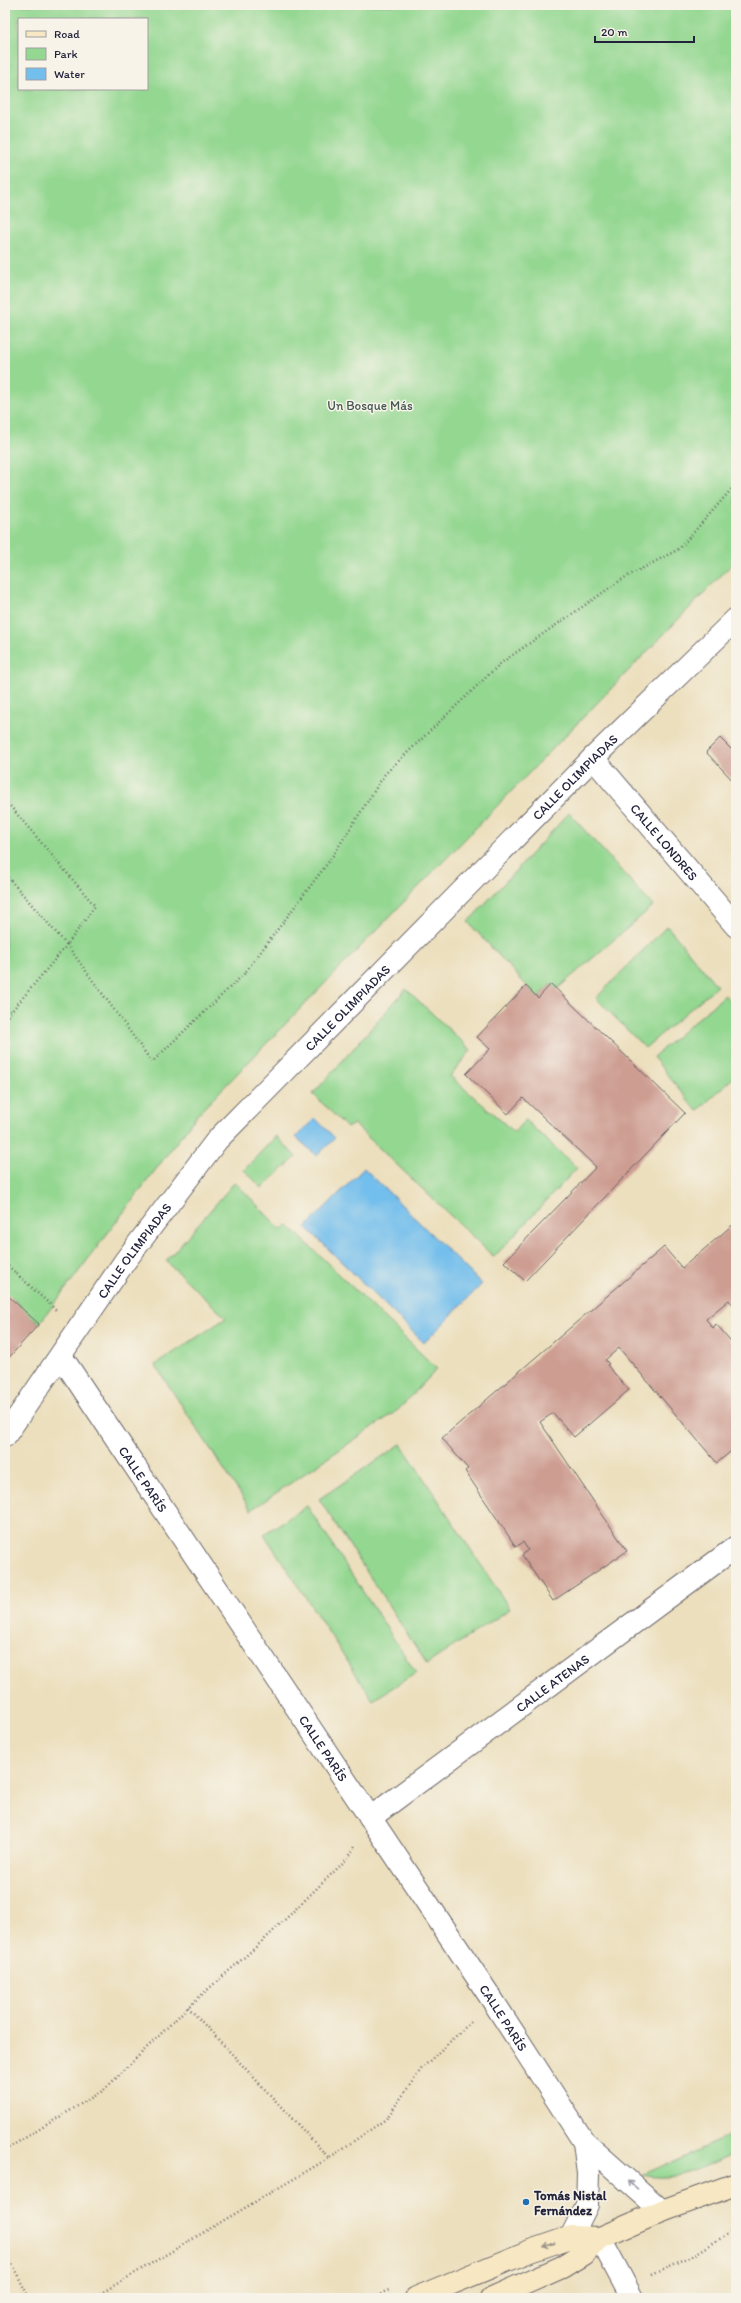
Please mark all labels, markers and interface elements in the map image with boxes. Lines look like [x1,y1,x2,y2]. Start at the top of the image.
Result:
legend [18,18,148,90]
scale bar [595,18,694,44]
text: 20 m [601,25,628,39]
text: Road [54,27,80,41]
text: Park [54,47,78,61]
text: Water [54,67,85,81]
park label: Un Bosque Más [327,398,413,413]
street label: CALLE OLIMPIADAS [529,731,621,823]
street label: CALLE LONDRES [628,800,701,883]
street label: CALLE OLIMPIADAS [302,961,393,1054]
street label: CALLE OLIMPIADAS [94,1200,174,1301]
street label: CALLE PARÍS [116,1443,171,1515]
street label: CALLE ATENAS [513,1651,592,1715]
street label: CALLE PARÍS [296,1712,351,1784]
street label: CALLE PARÍS [477,1982,531,2054]
one-way arrow [628,2181,638,2190]
place label: Tomás Nistal Fernández [533,2188,607,2218]
marker: Tomás Nistal Fernández [521,2197,531,2207]
one-way arrow [542,2242,555,2249]

